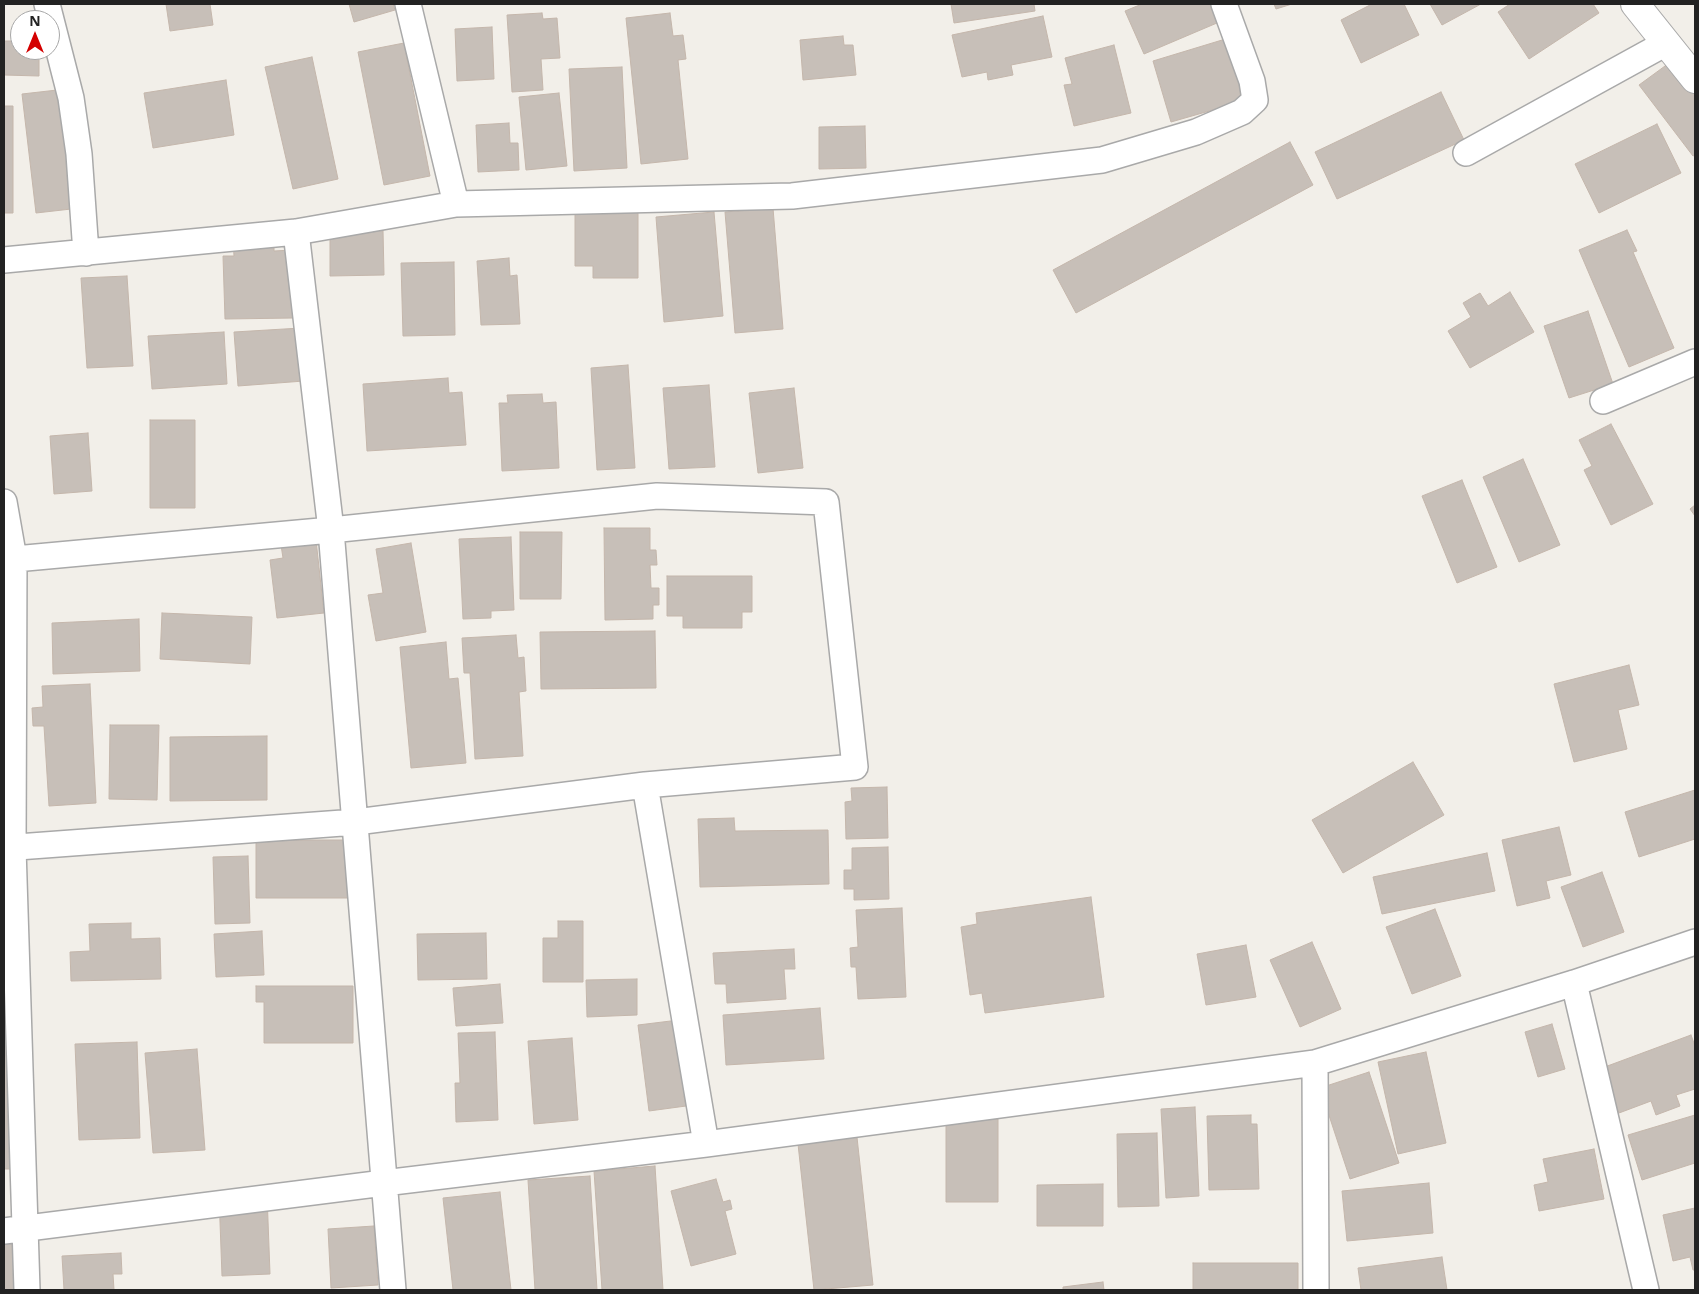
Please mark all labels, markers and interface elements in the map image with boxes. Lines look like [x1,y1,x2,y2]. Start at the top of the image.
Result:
north arrow [10,10,60,60]
text: N [29,11,41,30]

